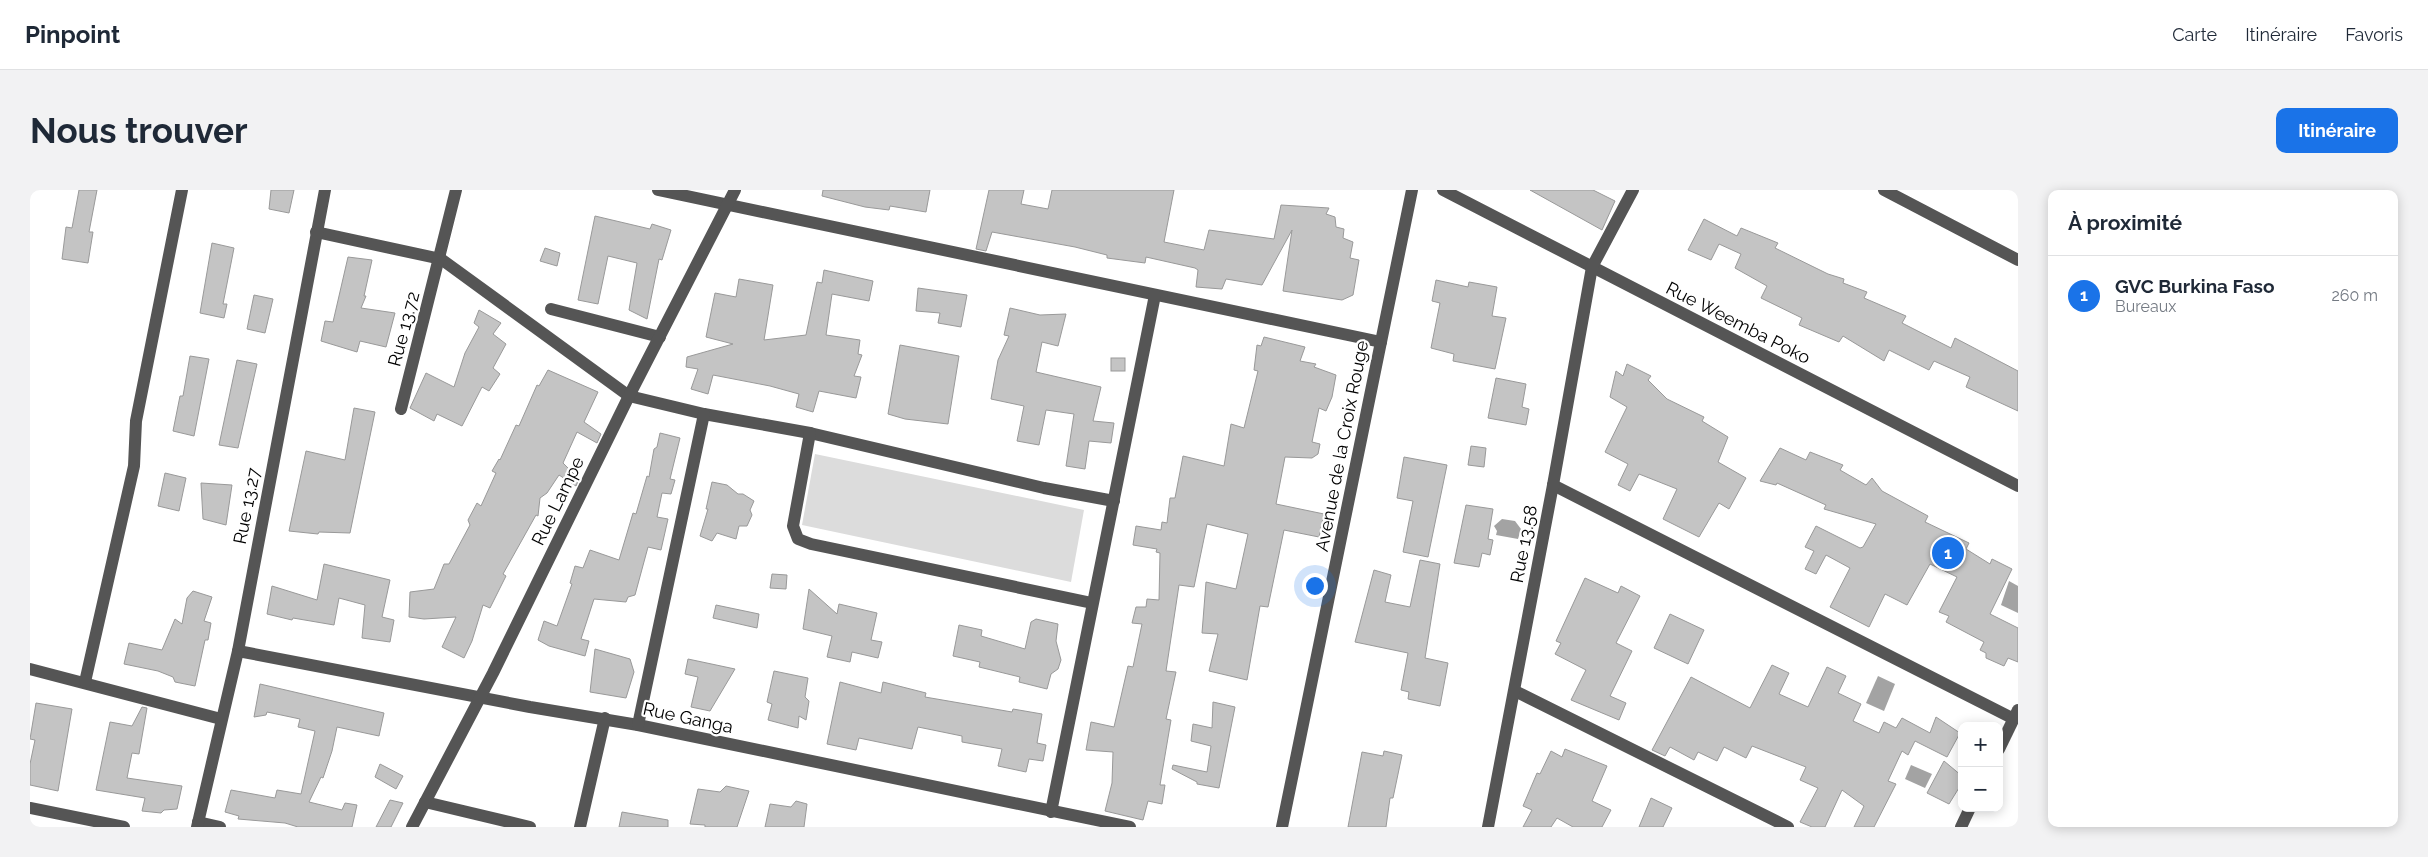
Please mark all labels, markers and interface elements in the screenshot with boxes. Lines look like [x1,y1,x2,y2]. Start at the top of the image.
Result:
text: Pinpoint [25,20,120,49]
text: Carte [2172,24,2217,45]
text: Itinéraire [2245,24,2317,45]
text: Favoris [2345,24,2403,45]
button: Itinéraire [2276,108,2398,153]
text: Nous trouver [30,110,248,151]
text: À proximité [2068,210,2182,235]
text: GVC Burkina Faso [2115,275,2274,297]
street label: Rue Weemba Poko [1663,277,1814,368]
text: 1 [2080,286,2088,305]
text: 260 m [2331,286,2378,305]
street label: Rue 13.72 [383,289,424,369]
text: Bureaux [2115,297,2176,316]
street label: Avenue de la Croix Rouge [1311,338,1372,553]
street label: Rue Lampe [527,453,588,549]
street label: Rue 13.27 [229,466,264,546]
street label: Rue 13.58 [1506,503,1541,585]
pin: 1 [1932,534,1964,572]
your location [1302,573,1328,599]
street label: Rue Ganga [641,698,735,737]
map controls [1958,722,2003,812]
button: + [1958,722,2003,767]
button: − [1958,767,2003,812]

